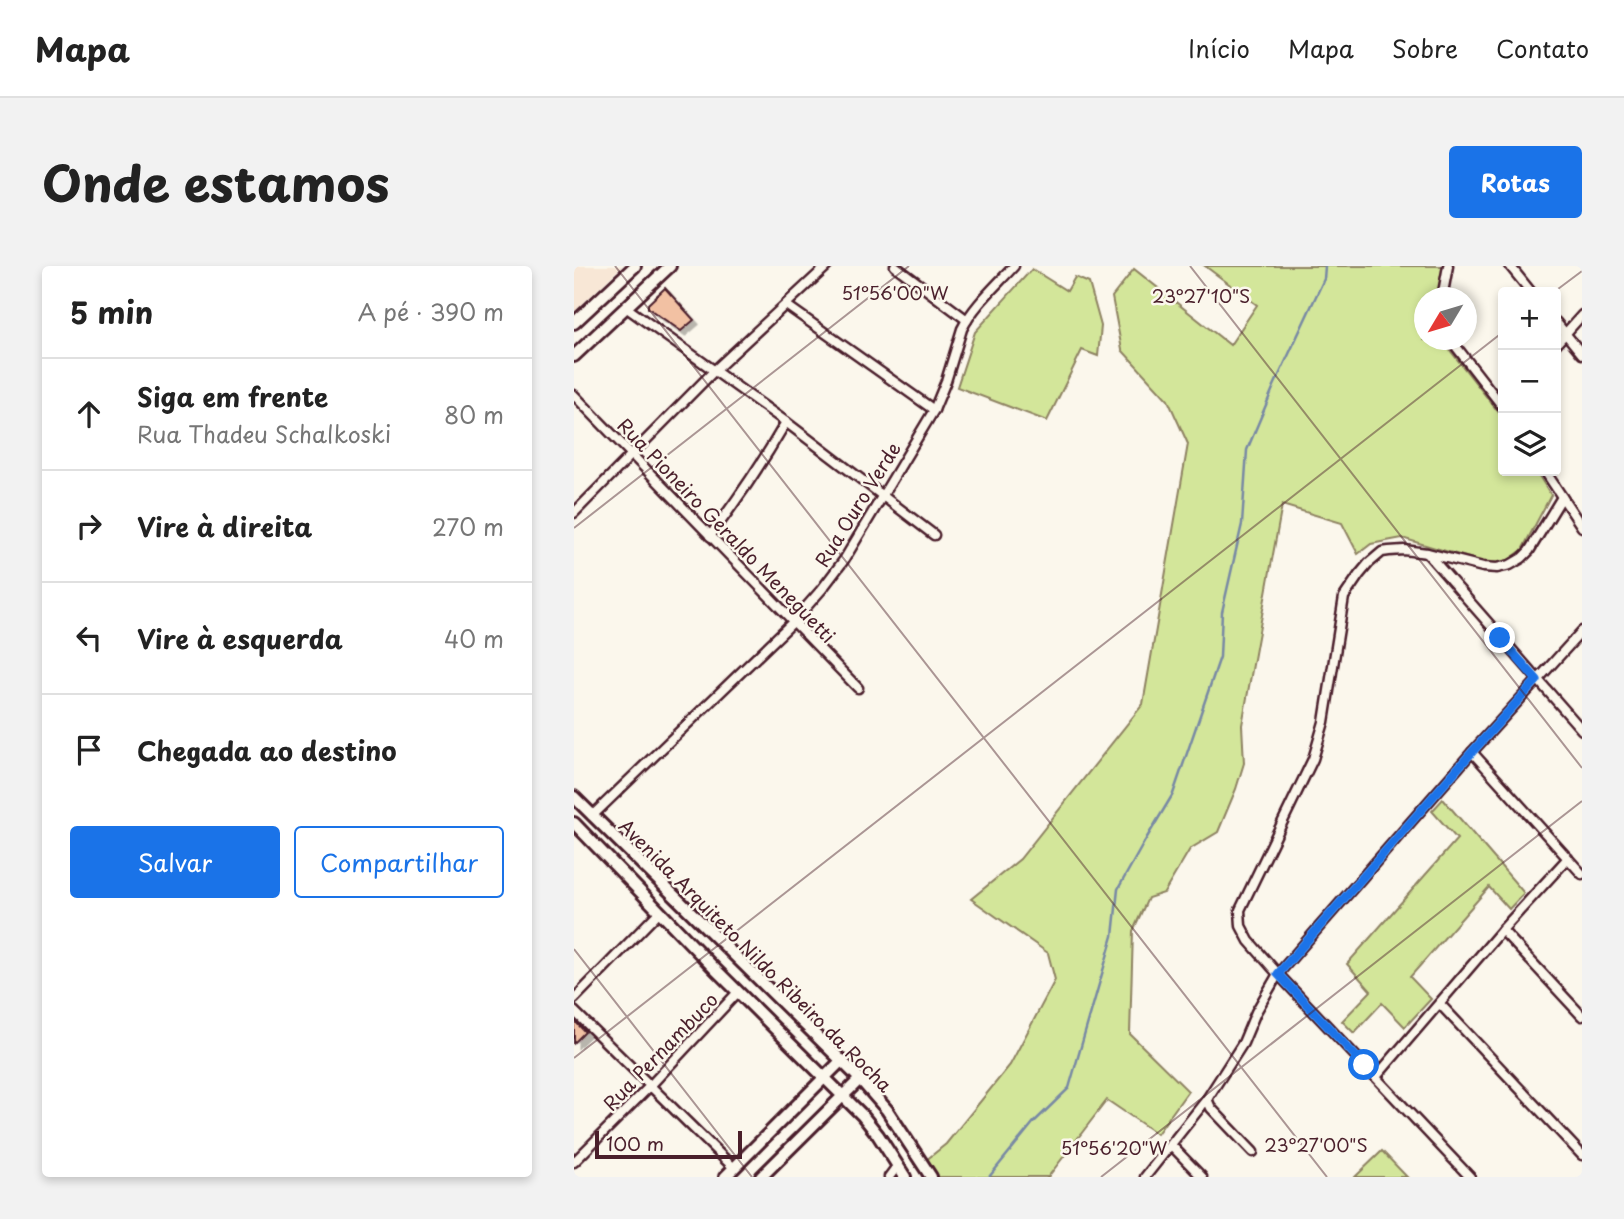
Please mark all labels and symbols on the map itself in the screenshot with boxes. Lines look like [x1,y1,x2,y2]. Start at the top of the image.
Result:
text: 51°56'00"W [842,279,949,306]
text: 23°27'10"S [1152,282,1250,309]
north arrow [1414,287,1477,350]
street label: Rua Pioneiro Geraldo Meneguetti [612,411,842,649]
street label: Rua Ouro Verde [807,436,907,572]
route end [1484,622,1515,653]
street label: Avenida Arquiteto Nildo Ribeiro da Rocha [613,812,899,1098]
street label: Rua Pernambuco [596,986,724,1116]
route start [1348,1049,1379,1080]
scale bar [595,1128,742,1160]
text: 23°27'00"S [1264,1131,1368,1158]
text: 51°56'20"W [1061,1134,1168,1161]

